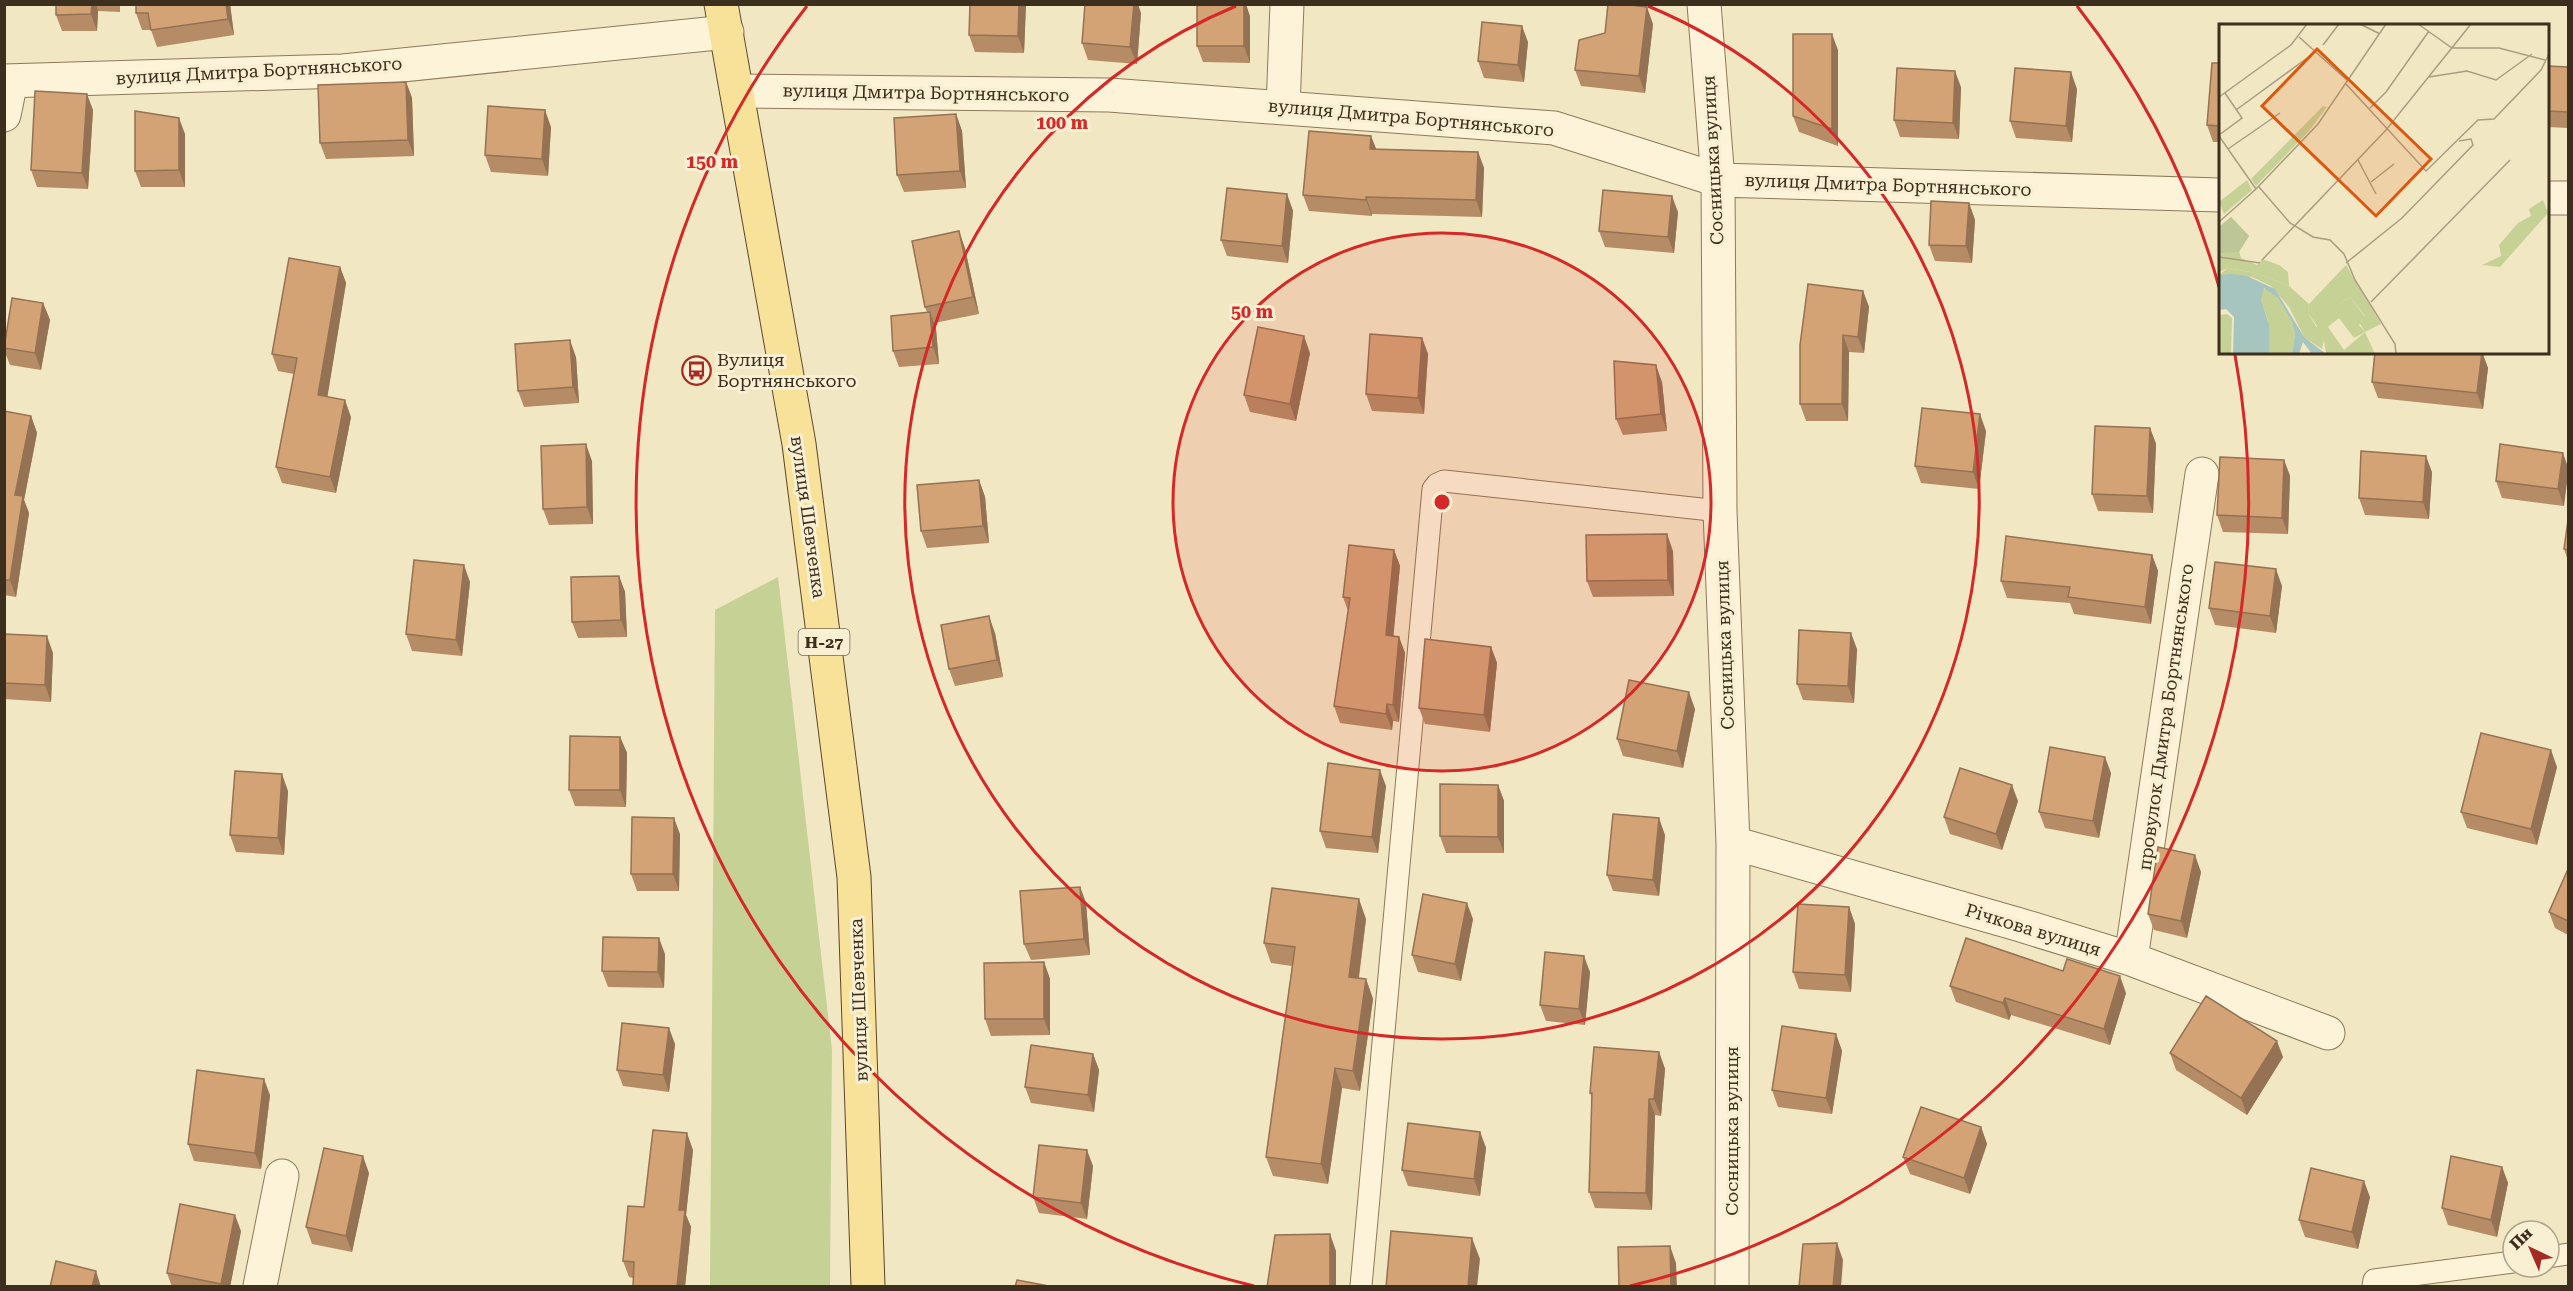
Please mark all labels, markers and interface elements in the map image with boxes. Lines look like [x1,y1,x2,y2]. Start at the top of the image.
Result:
inset map [2219,24,2549,354]
street label: вулиця Дмитра Бортнянського [115,53,403,88]
street label: Сосницька вулиця [1698,75,1727,245]
street label: вулиця Дмитра Бортнянського [782,79,1070,106]
street label: вулиця Дмитра Бортнянського [1267,95,1555,140]
text: 100 m [1036,112,1089,133]
text: 150 m [686,151,739,172]
street label: вулиця Дмитра Бортнянського [1744,169,2032,200]
text: 50 m [1231,301,1274,322]
place label: Вулиця Бортнянського [717,349,857,391]
bus stop icon: Вулиця Бортнянського [680,354,712,386]
street label: вулиця Шевченка [787,434,830,600]
centre of rings [1432,492,1452,512]
street label: Сосницька вулиця [1711,560,1738,730]
street label: провулок Дмитра Бортнянського [2134,562,2197,872]
road number: Н-27 [798,629,850,655]
street label: Річкова вулиця [1963,899,2103,960]
street label: вулиця Шевченка [845,918,872,1082]
street label: Сосницька вулиця [1721,1046,1742,1216]
north arrow [2501,1219,2561,1279]
text: Пн [2506,1223,2536,1254]

